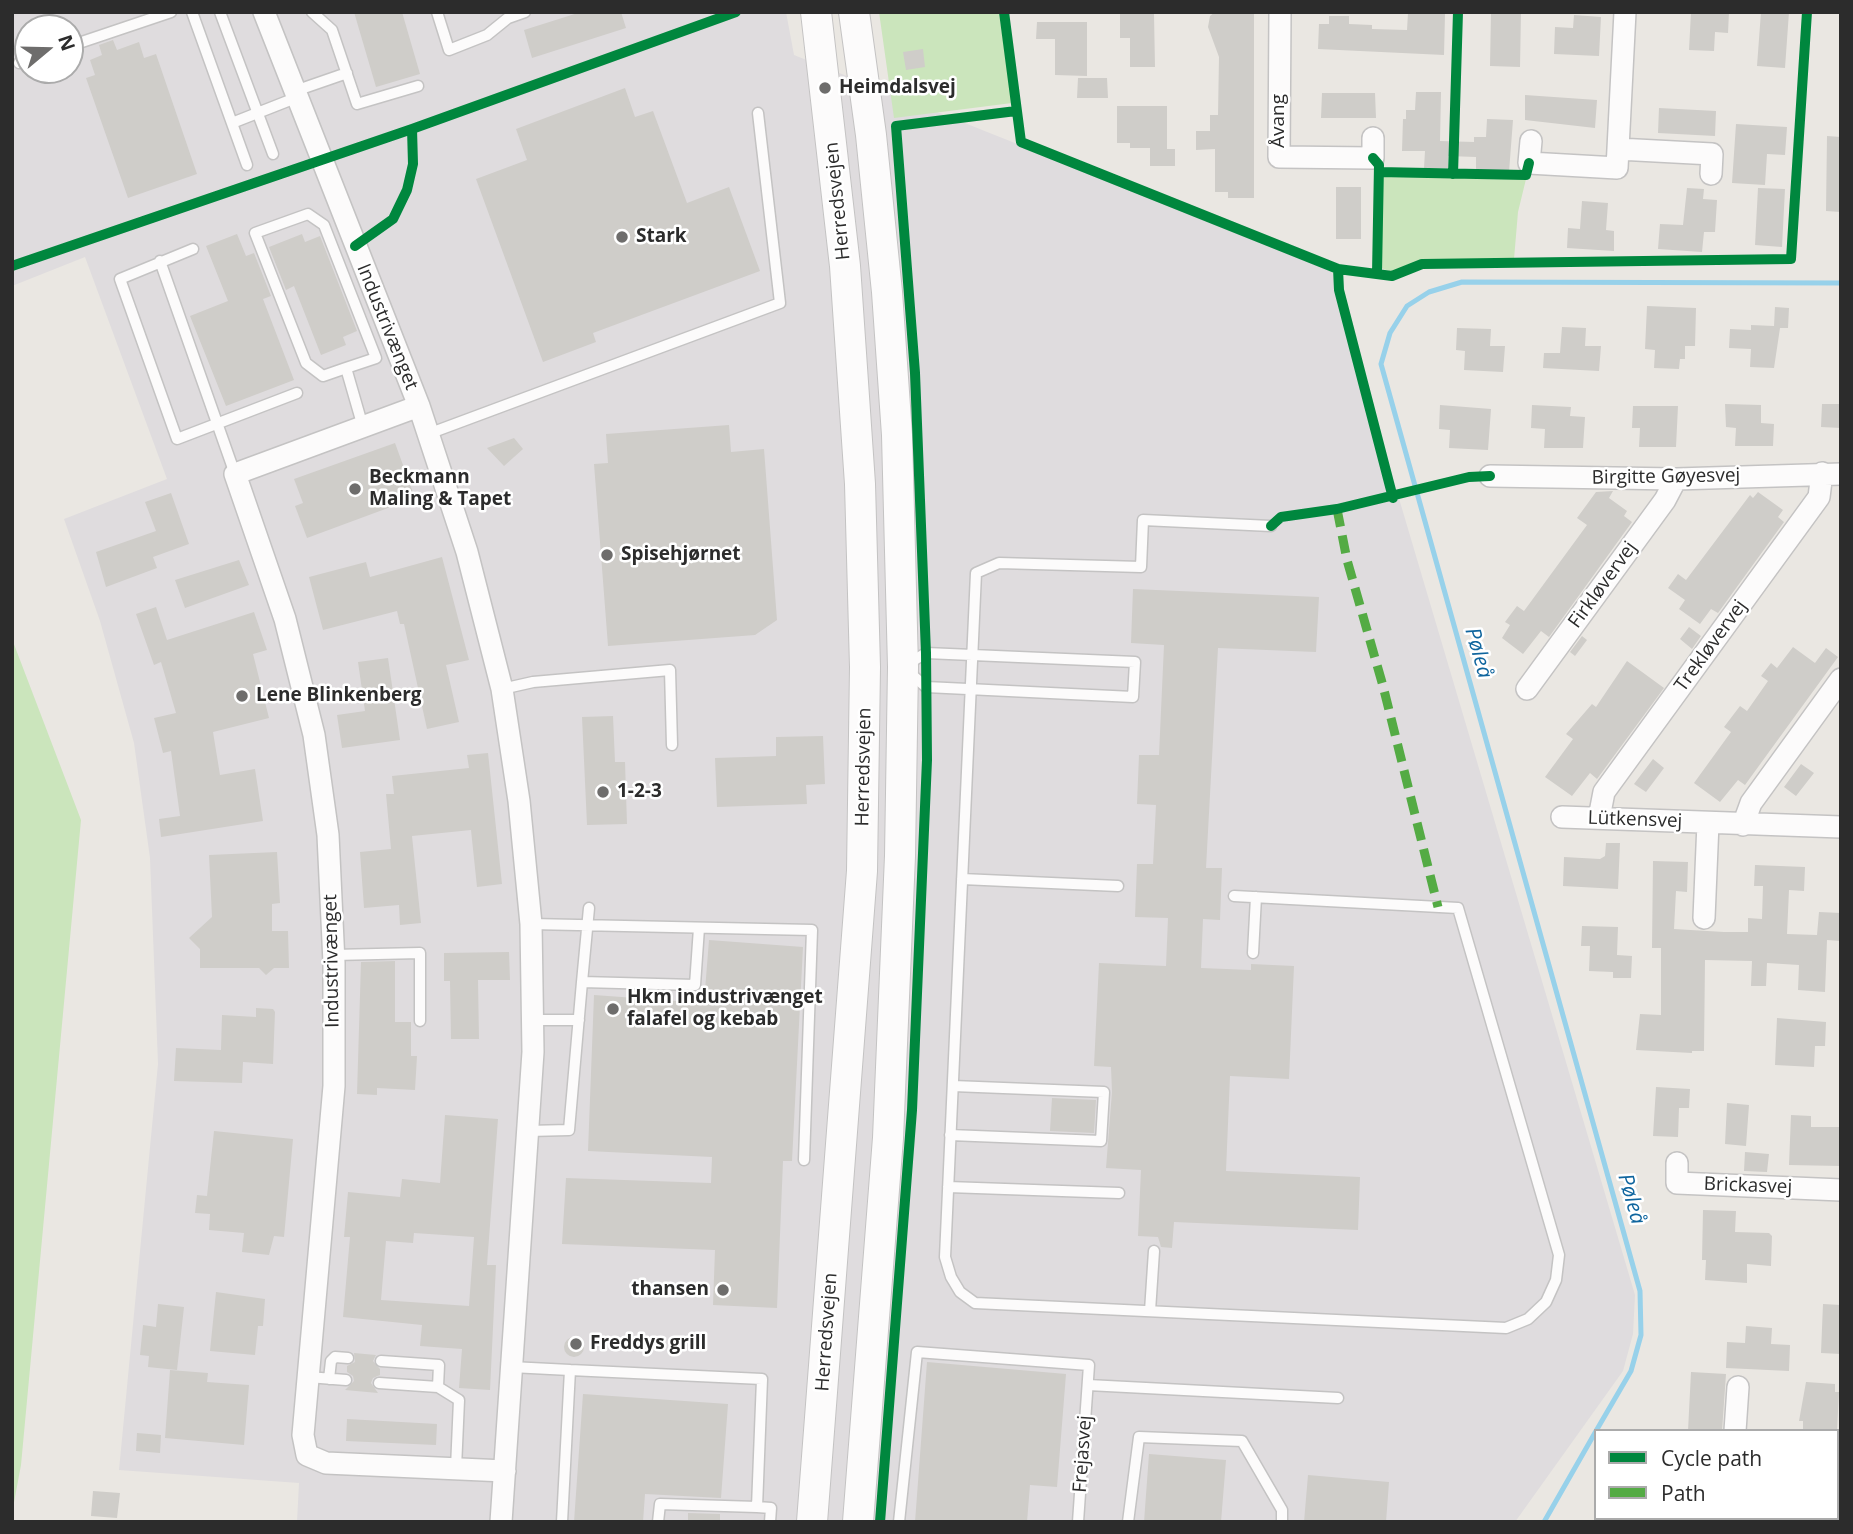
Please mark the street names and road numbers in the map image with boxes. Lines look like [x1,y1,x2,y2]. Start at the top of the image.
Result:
street label: Åvang [1268,94,1290,148]
street label: Herredsvejen [820,141,856,261]
street label: Industrivænget [351,261,423,393]
street label: Birgitte Gøyesvej [1592,464,1740,490]
street label: Firkløvervej [1564,537,1642,633]
street label: Trekløvervej [1670,596,1752,696]
street label: Herredsvejen [852,707,876,827]
street label: Lütkensvej [1587,807,1683,833]
street label: Industrivænget [319,894,345,1028]
street label: Brickasvej [1703,1173,1793,1199]
street label: Herredsvejen [811,1272,843,1392]
street label: Frejasvej [1069,1414,1097,1494]

